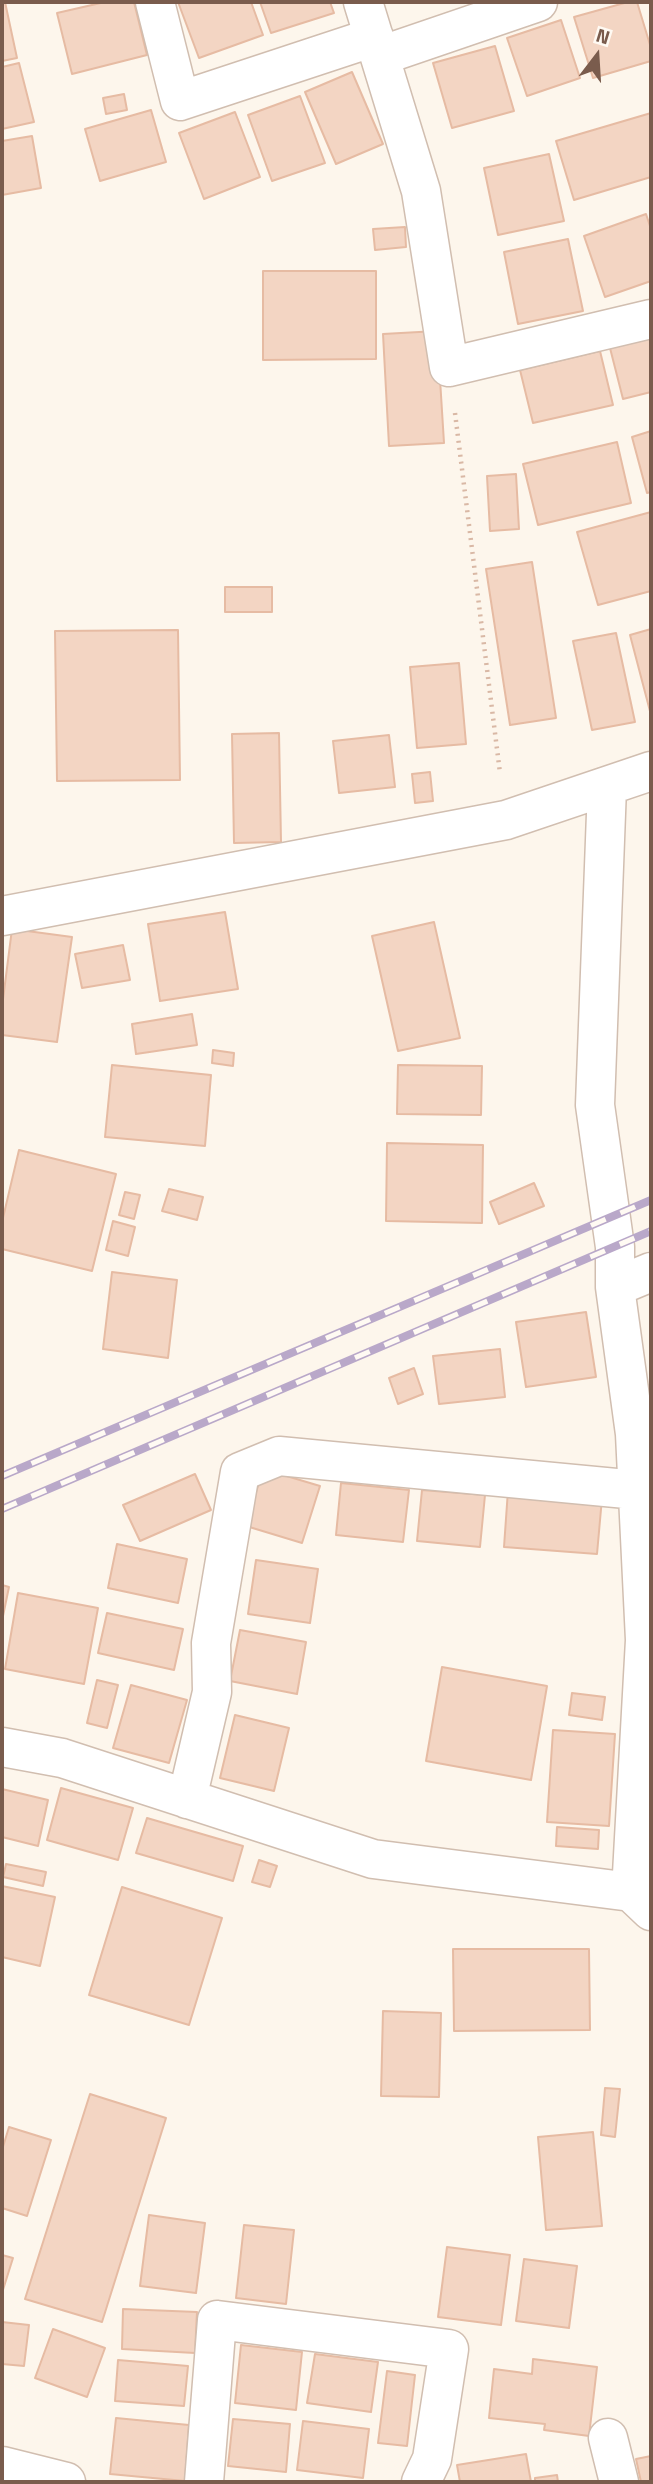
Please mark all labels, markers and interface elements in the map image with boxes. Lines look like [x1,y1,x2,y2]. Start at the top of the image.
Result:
text: N [593,20,614,51]
north arrow [562,21,632,91]

